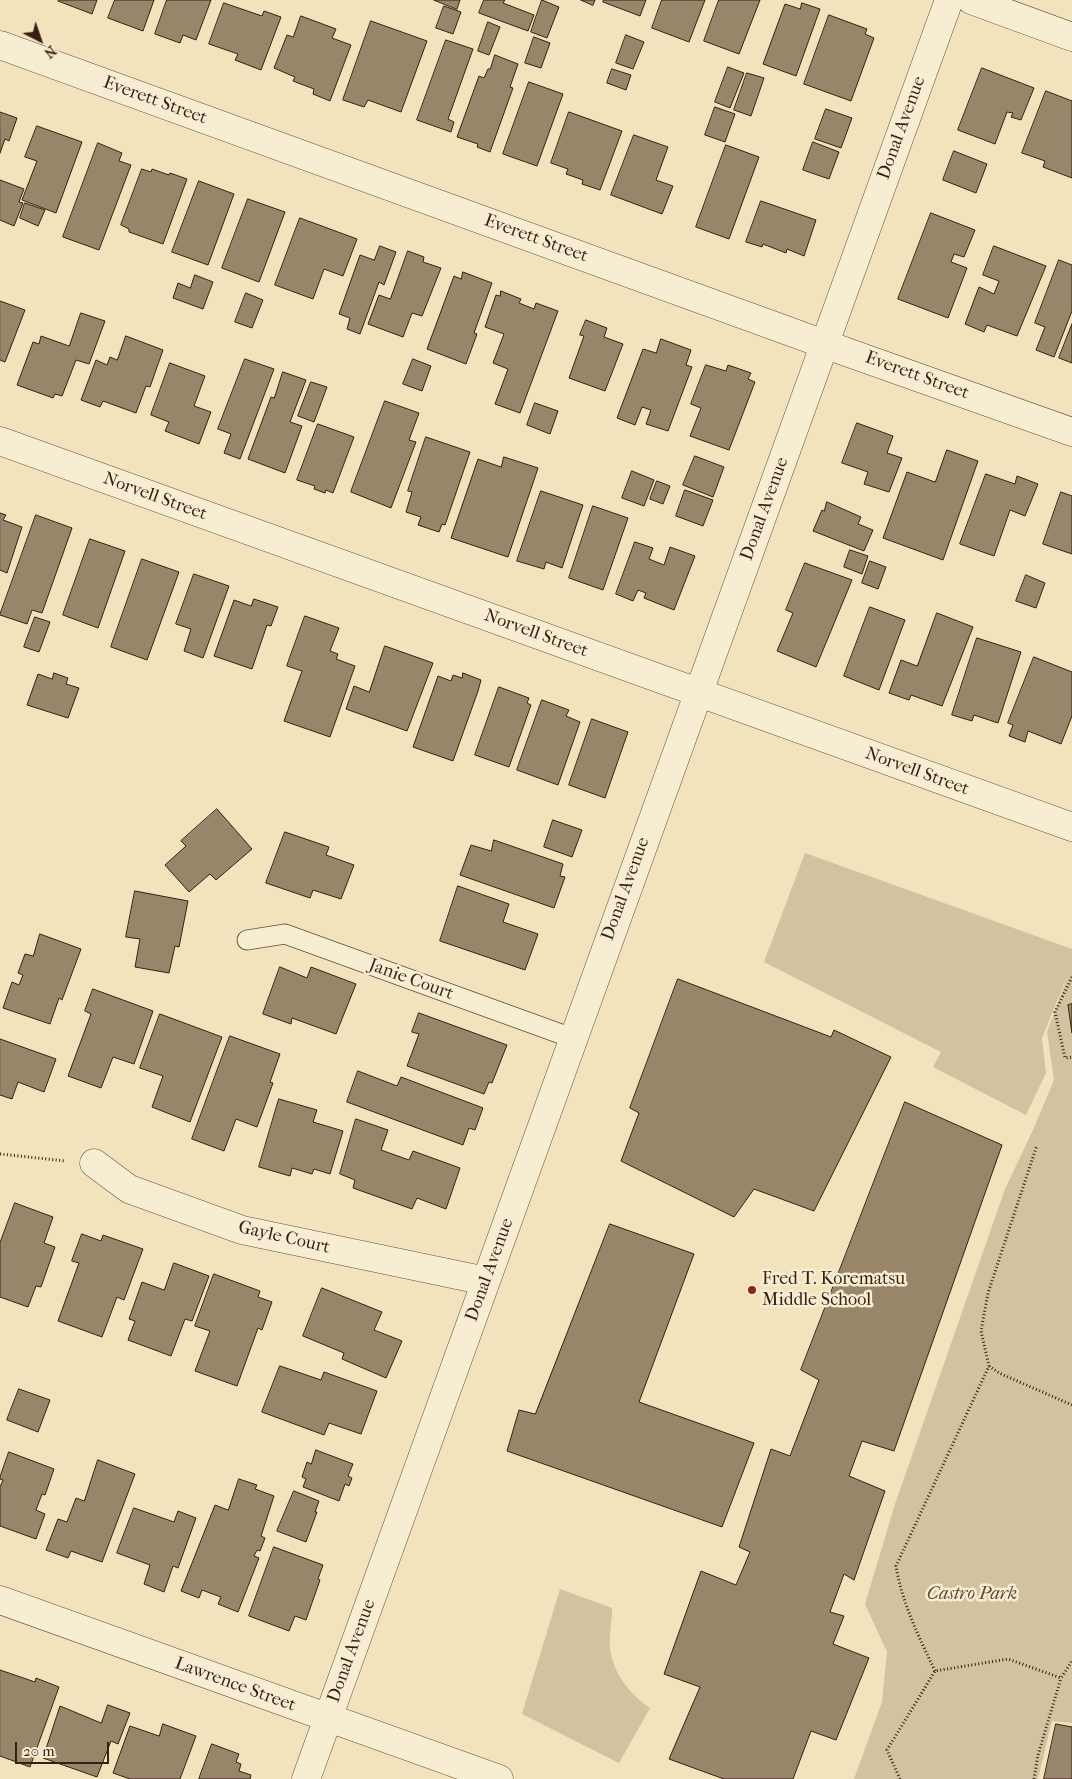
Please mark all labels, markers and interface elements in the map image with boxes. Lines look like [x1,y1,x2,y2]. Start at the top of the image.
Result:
north arrow [15,15,65,65]
text: N [41,42,60,62]
street label: Everett Street [100,72,210,130]
street label: Donal Avenue [873,73,931,183]
street label: Everett Street [481,210,591,268]
street label: Everett Street [862,347,972,405]
street label: Donal Avenue [736,454,794,564]
street label: Norvell Street [100,468,210,526]
street label: Norvell Street [481,605,591,663]
street label: Norvell Street [862,743,972,801]
street label: Donal Avenue [597,834,655,944]
street label: Janie Court [366,955,456,1005]
street label: Donal Avenue [461,1215,519,1325]
street label: Gayle Court [236,1217,332,1259]
place label: Fred T. Korematsu Middle School [762,1269,905,1312]
marker: Fred T. Korematsu Middle School [746,1284,758,1296]
park label: Castro Park [927,1584,1017,1606]
street label: Donal Avenue [323,1596,381,1706]
street label: Lawrence Street [171,1653,299,1717]
scale bar [18,1732,111,1764]
text: 20 m [23,1742,55,1760]

